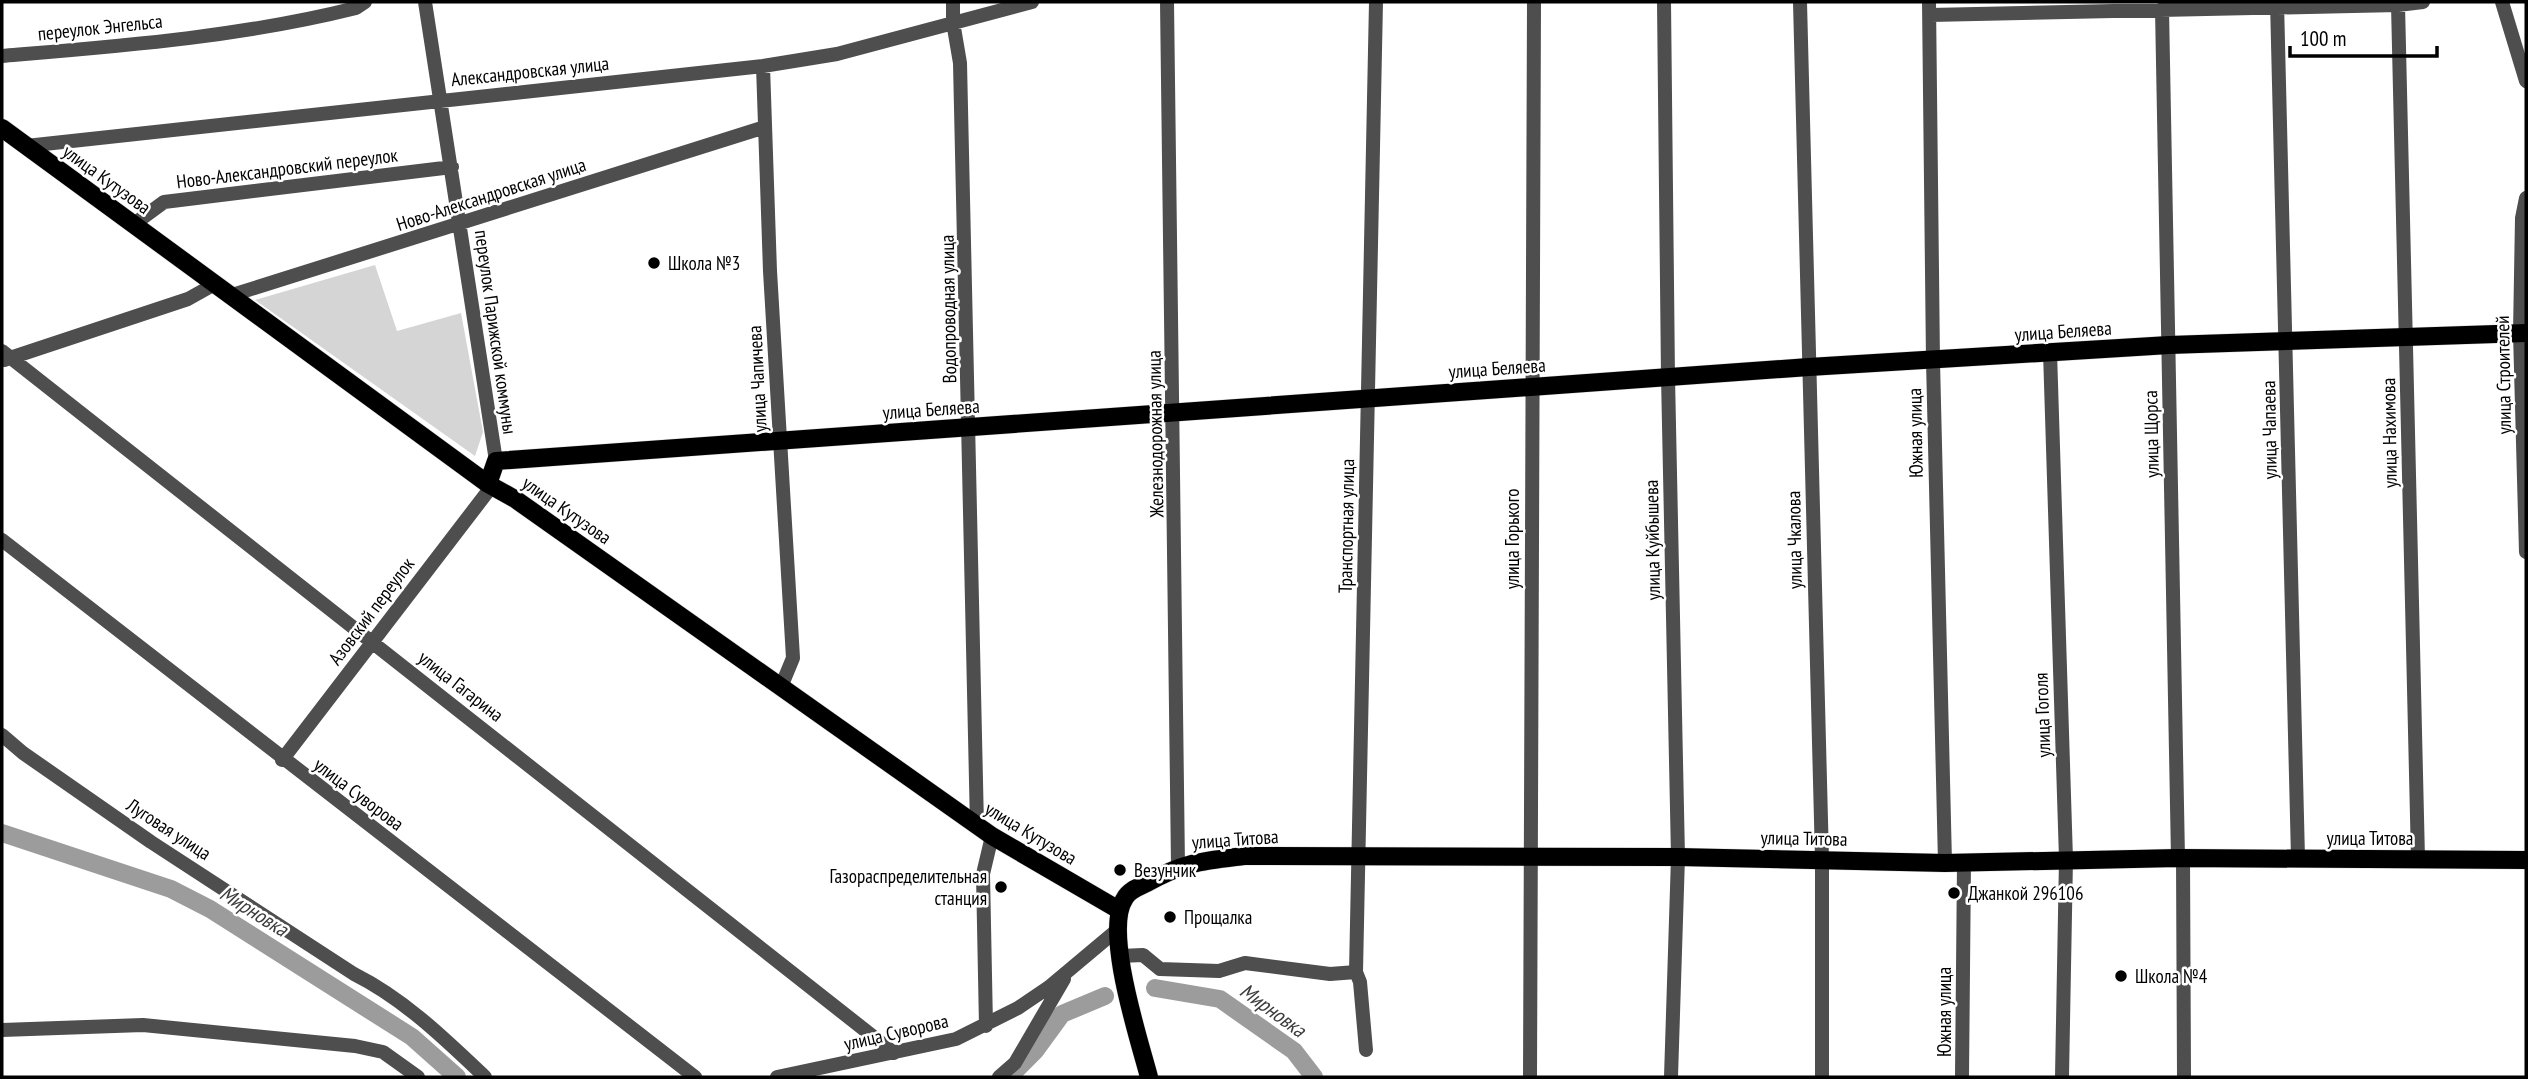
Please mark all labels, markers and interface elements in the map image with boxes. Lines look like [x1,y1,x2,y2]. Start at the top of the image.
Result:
street label: переулок Энгельса [36,9,164,45]
scale bar [2290,14,2437,58]
text: 100 m [2300,25,2346,52]
street label: Александровская улица [450,51,610,91]
street label: улица Кутузова [58,139,156,219]
street label: Ново-Александровский переулок [175,142,400,193]
street label: Ново-Александровская улица [393,152,589,236]
street label: переулок Парижской коммуны [470,228,522,436]
street label: Водопроводная улица [935,234,961,384]
place label: Школа №3 [668,251,740,275]
marker: Школа №3 [646,255,662,271]
street label: улица Строителей [2490,315,2516,435]
street label: улица Беляева [2014,316,2112,346]
street label: улица Чапичева [742,325,772,433]
street label: Железнодорожная улица [1142,350,1168,519]
street label: улица Беляева [1448,353,1546,383]
street label: улица Нахимова [2376,378,2402,488]
street label: улица Чапаева [2256,380,2282,480]
street label: Южная улица [1902,388,1928,478]
street label: улица Щорса [2138,390,2164,478]
street label: улица Беляева [882,394,980,424]
street label: Транспортная улица [1333,459,1359,593]
street label: улица Кутузова [518,471,616,549]
street label: улица Куйбышева [1639,480,1665,600]
street label: улица Горького [1500,489,1524,589]
street label: улица Чкалова [1781,491,1807,589]
street label: Азовский переулок [323,552,420,669]
street label: улица Гагарина [414,645,508,727]
street label: улица Гоголя [2029,672,2055,758]
street label: улица Суворова [309,752,409,836]
street label: Луговая улица [121,792,216,865]
street label: улица Кутузова [981,796,1081,870]
street label: улица Титова [1191,824,1279,854]
street label: улица Титова [1760,825,1848,851]
street label: улица Титова [2327,826,2413,850]
place label: Везунчик [1134,858,1197,882]
marker: Везунчик [1112,862,1128,878]
place label: Газораспределительная станция [829,864,987,910]
marker: Газораспределительная станция [993,879,1009,895]
water label: Мирновка [215,880,294,943]
place label: Джанкой 296106 [1968,881,2083,905]
marker: Джанкой 296106 [1946,885,1962,901]
place label: Прощалка [1184,905,1252,929]
marker: Прощалка [1162,909,1178,925]
place label: Школа №4 [2135,964,2208,988]
street label: Южная улица [1932,967,1956,1057]
marker: Школа №4 [2113,968,2129,984]
water label: Мирновка [1235,977,1313,1044]
street label: улица Суворова [842,1008,950,1056]

